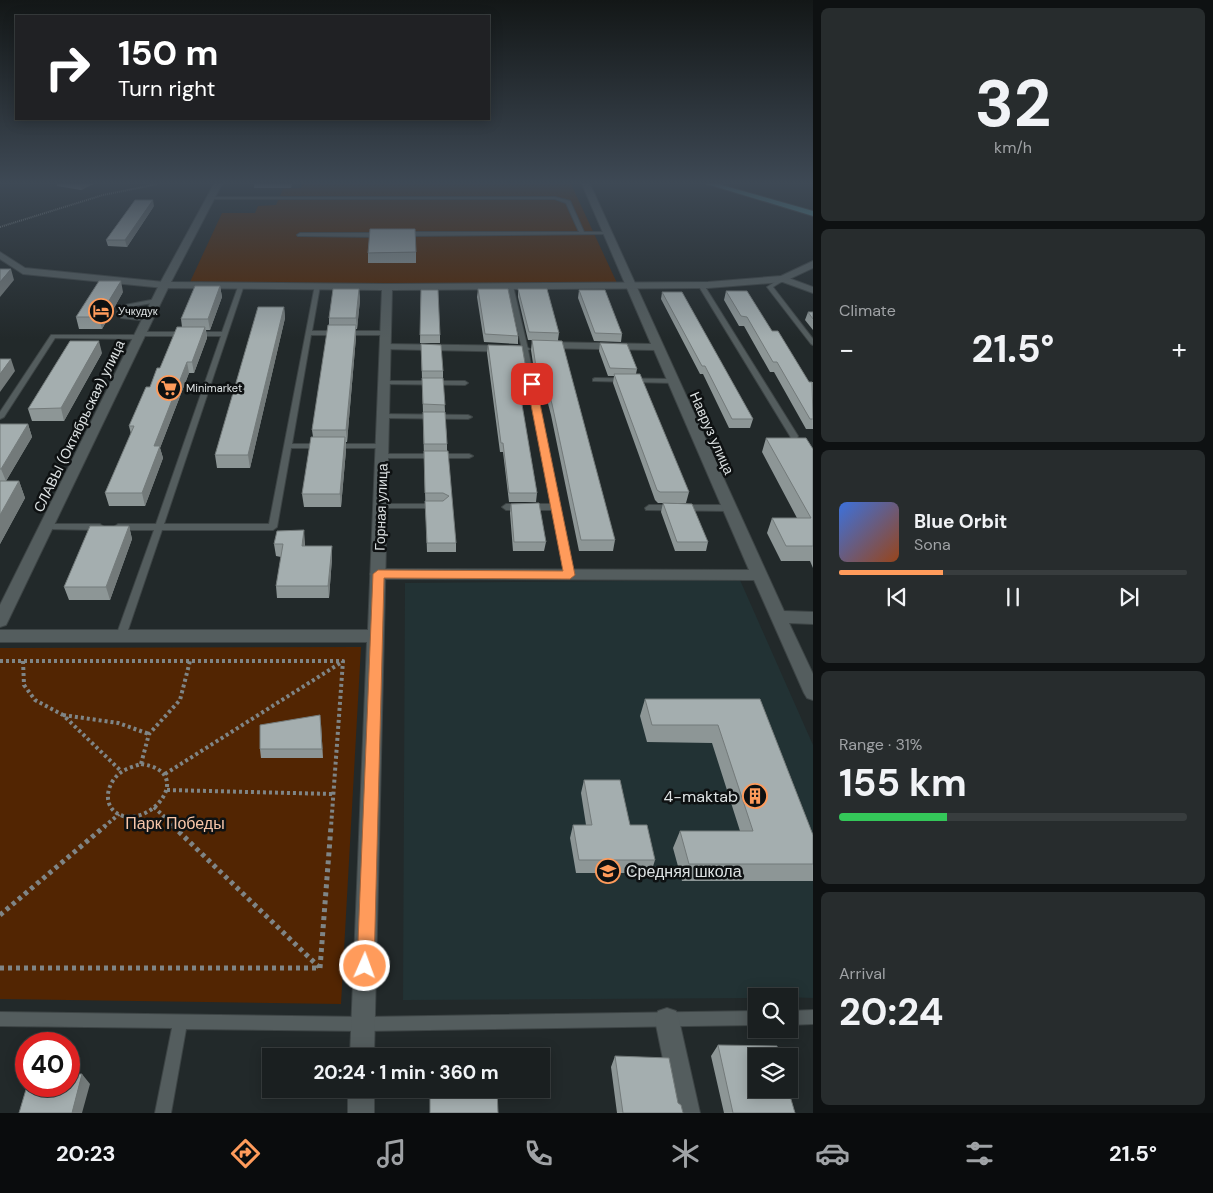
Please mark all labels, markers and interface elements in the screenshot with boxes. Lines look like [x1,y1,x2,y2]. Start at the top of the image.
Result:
text: 150 m [118,30,218,76]
icon: right [35,35,100,100]
text: 32 [975,62,1051,146]
text: Turn right [118,74,215,103]
text: km/h [994,137,1032,158]
hotel icon: Учкудук [88,298,114,324]
text: Climate [839,300,896,321]
place label: Учкудук [118,304,158,318]
text: 21.5° [972,324,1054,374]
text: − [839,331,854,368]
text: + [1172,331,1187,368]
street label: СЛАВЫ (Октябрьская) улица [29,337,129,515]
pin [511,363,553,405]
icon: arrive [518,370,546,398]
supermarket icon: Minimarket [156,375,182,401]
place label: Minimarket [186,381,242,395]
street label: Навруз улица [686,389,738,477]
street label: Горная улица [370,463,392,551]
text: Blue Orbit [914,509,1007,534]
text: Sona [914,534,951,555]
icon: previous [883,583,911,611]
icon: pause [999,583,1027,611]
icon: next [1115,583,1143,611]
text: Range · 31% [839,734,922,755]
text: 155 km [839,758,967,808]
building icon: 4-maktab [742,783,768,809]
place label: 4-maktab [664,786,738,807]
park label: Парк Победы [125,813,225,834]
school or university icon: Средняя школа [595,858,621,884]
place label: Средняя школа [626,861,742,882]
position arrow [338,939,390,991]
text: Arrival [839,963,886,984]
text: 20:24 [839,987,944,1037]
map controls [748,988,798,1098]
button: search [748,988,798,1038]
speed limit sign: 40 [15,1032,80,1097]
button: layers [748,1048,798,1098]
text: 20:24 · 1 min · 360 m [313,1060,499,1085]
icon: directions [228,1136,263,1171]
icon: music [374,1136,409,1171]
icon: phone [521,1136,556,1171]
icon: climate [668,1136,703,1171]
icon: car [815,1136,850,1171]
icon: filters [962,1136,997,1171]
text: 20:23 [56,1139,116,1168]
text: 21.5° [1109,1139,1157,1168]

